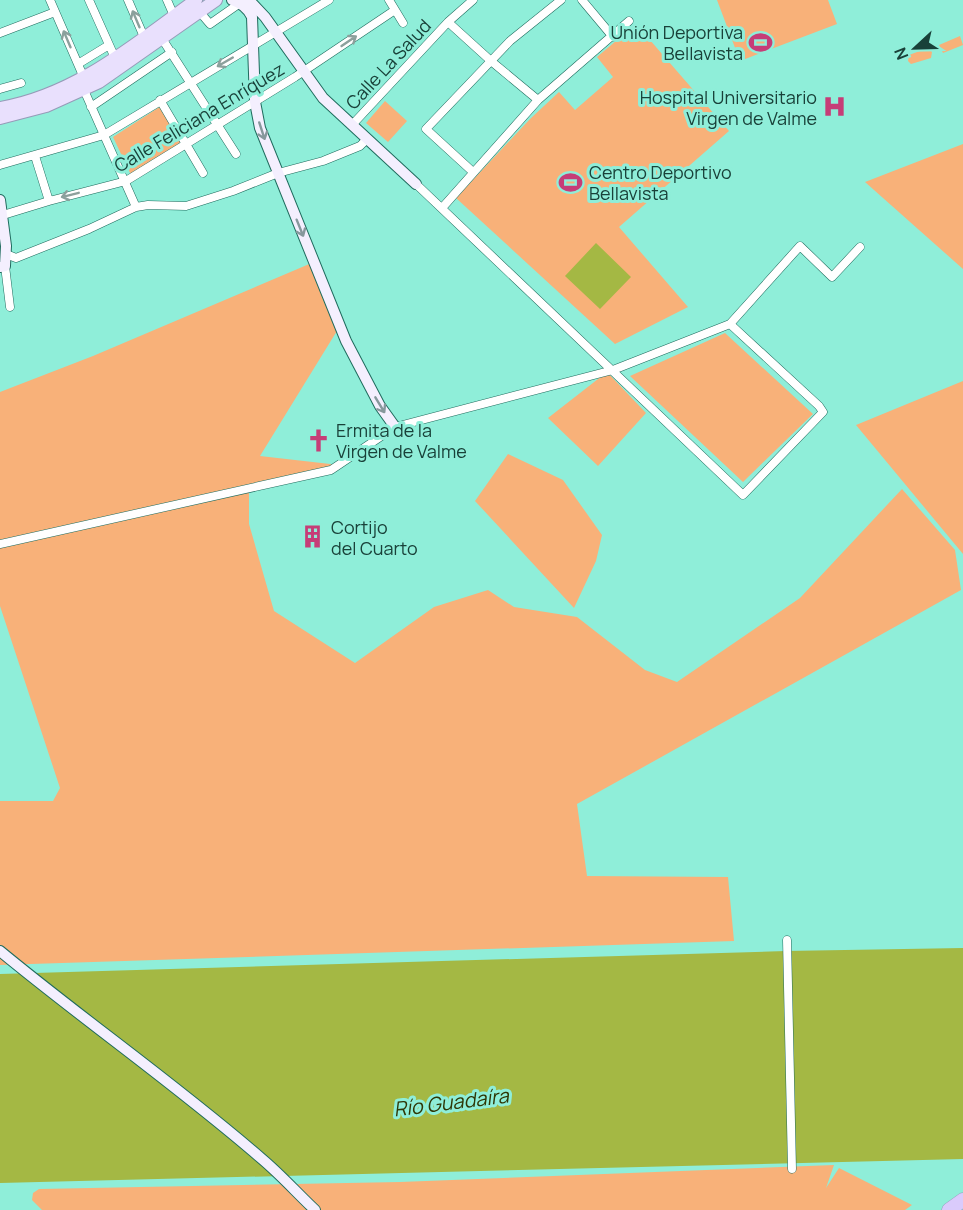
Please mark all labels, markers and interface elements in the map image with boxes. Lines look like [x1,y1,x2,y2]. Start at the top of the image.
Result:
one-way arrow [130,10,141,28]
street label: Calle La Salud [340,14,436,114]
north arrow [885,18,945,78]
place label: Unión Deportiva Bellavista [610,20,743,65]
sports icon: Unión Deportiva Bellavista [748,29,774,55]
one-way arrow [61,30,72,48]
one-way arrow [341,35,357,47]
text: N [889,44,913,63]
one-way arrow [217,56,234,68]
street label: Calle Feliciana Enríquez [110,57,288,177]
place label: Hospital Universitario Virgen de Valme [640,85,817,130]
hospital icon: Hospital Universitario Virgen de Valme [822,94,848,120]
one-way arrow [257,121,268,140]
place label: Centro Deportivo Bellavista [589,160,732,205]
sports icon: Centro Deportivo Bellavista [558,169,584,195]
one-way arrow [60,190,79,202]
one-way arrow [295,218,306,236]
one-way arrow [375,396,387,413]
place label: Ermita de la Virgen de Valme [336,418,467,463]
church icon: Ermita de la Virgen de Valme [305,427,331,453]
place label: Cortijo del Cuarto [331,515,418,560]
building icon: Cortijo del Cuarto [300,524,326,550]
water label: Río Guadaíra [392,1081,511,1122]

